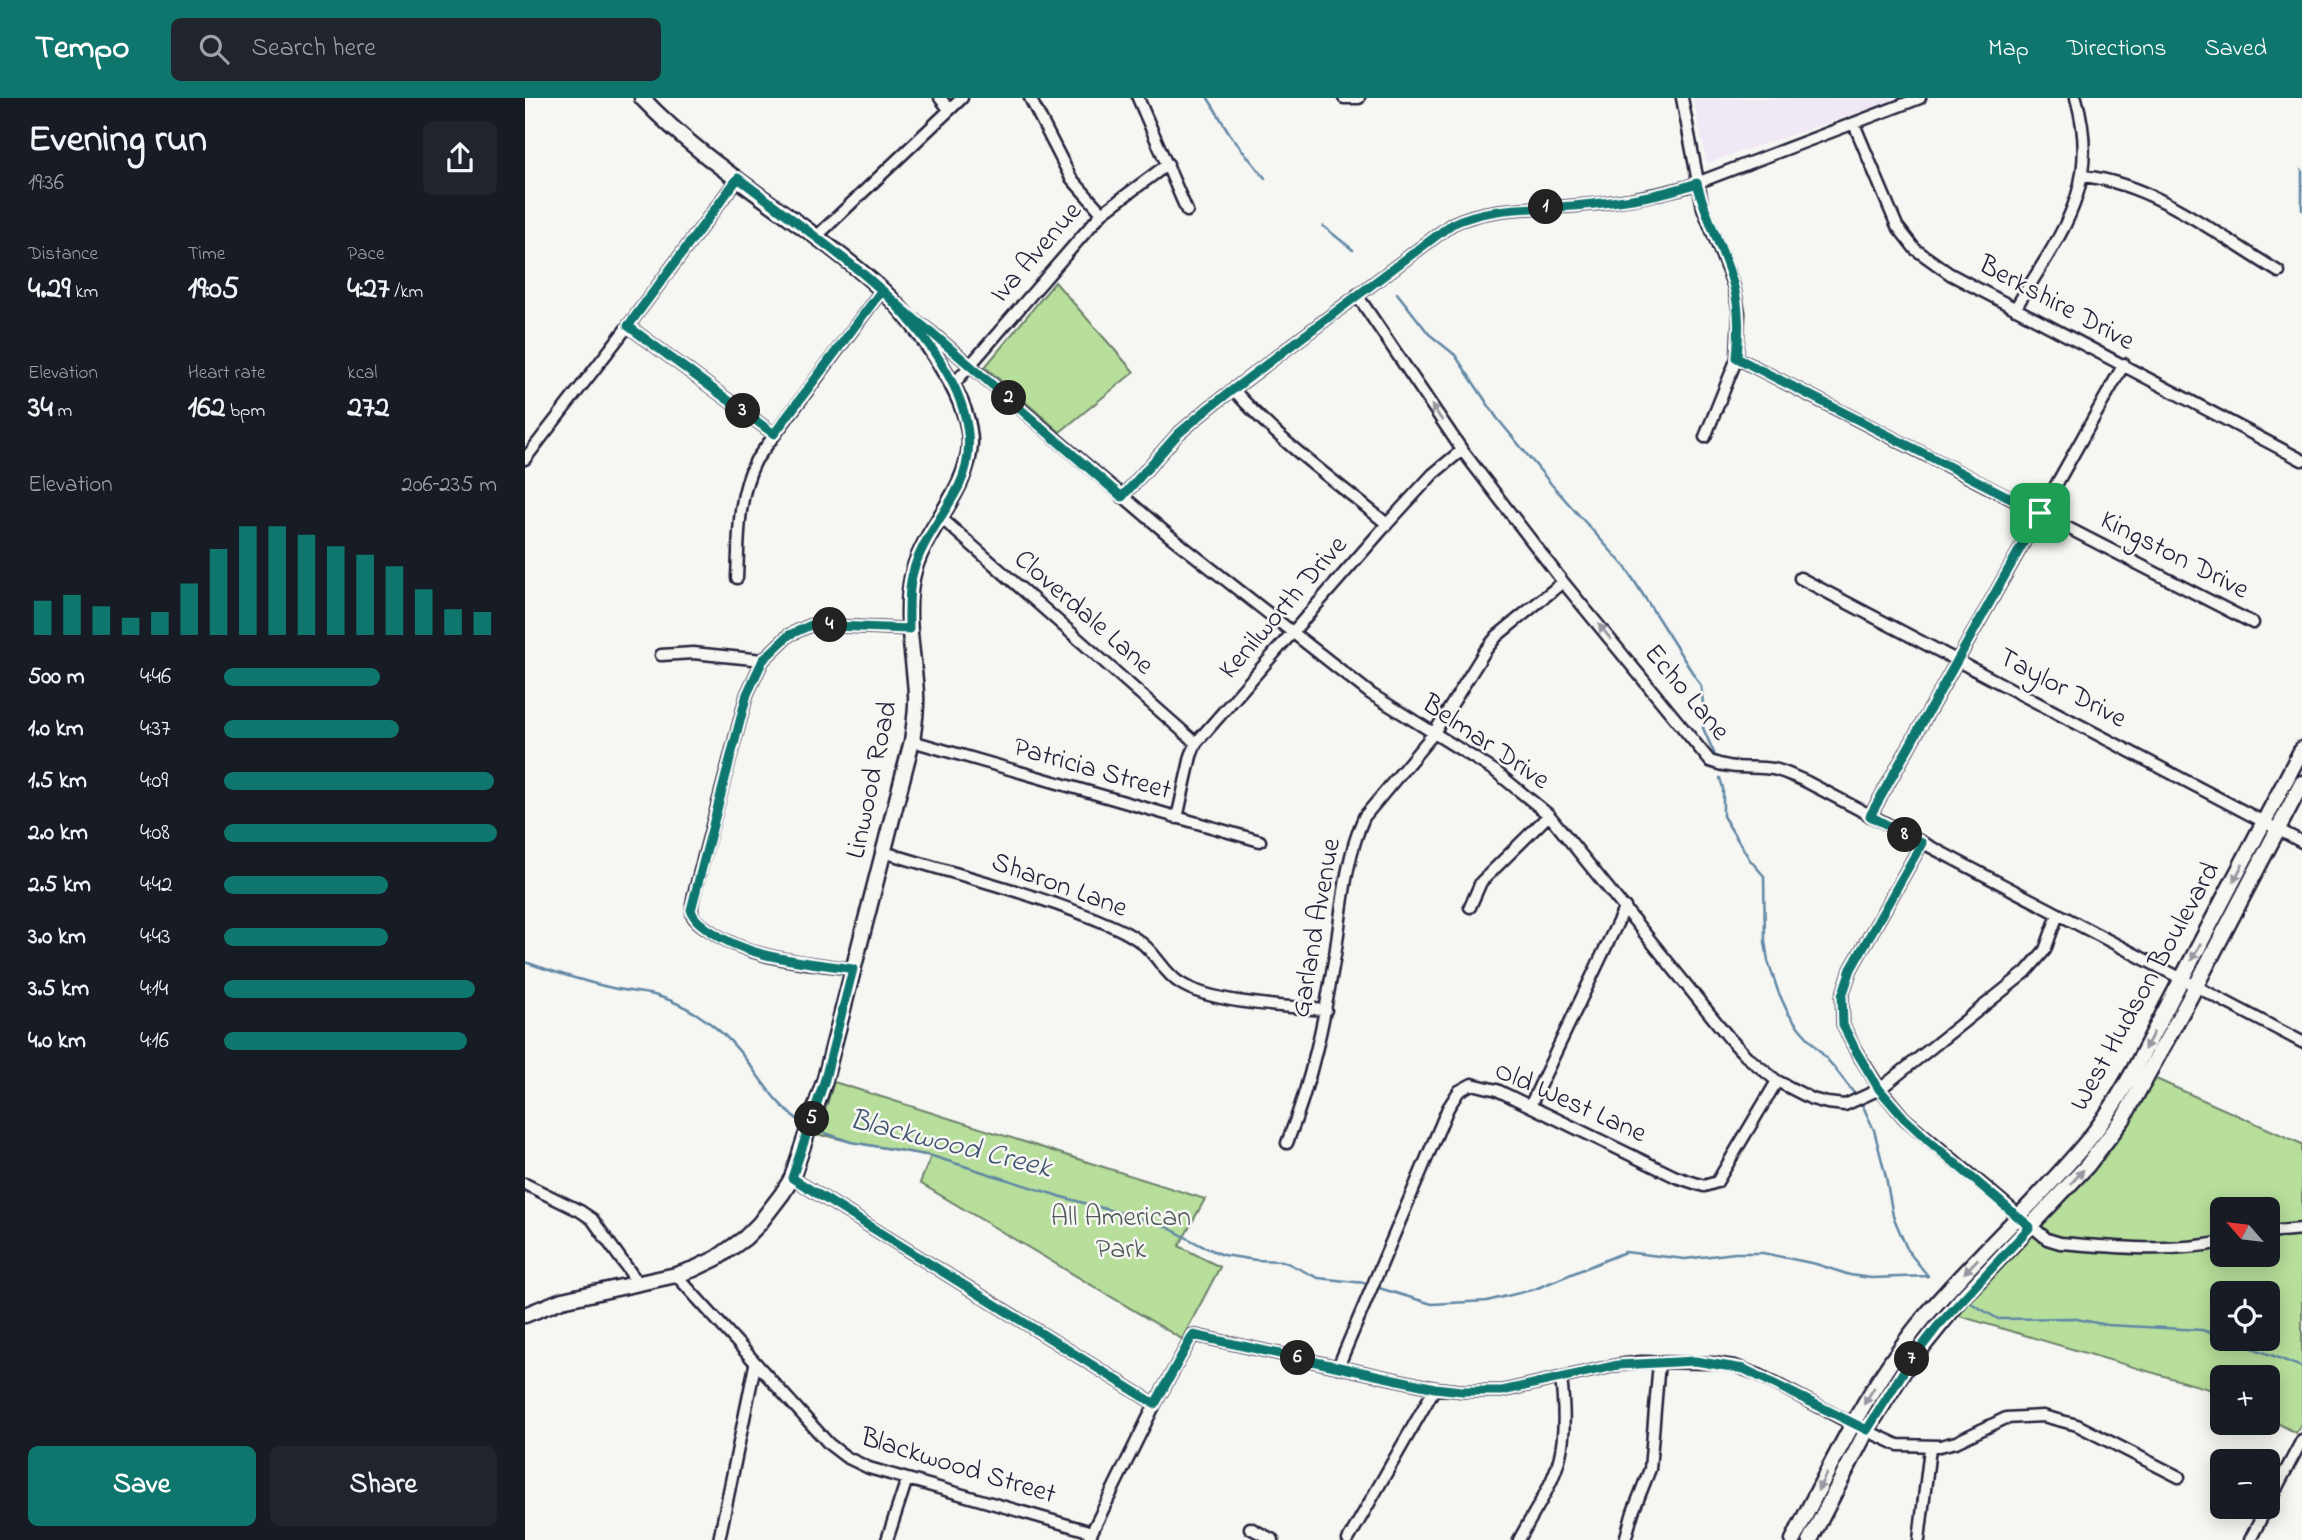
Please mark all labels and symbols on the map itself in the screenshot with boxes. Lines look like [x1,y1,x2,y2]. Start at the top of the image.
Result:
pin: 1 [1529,190,1563,224]
street label: Iva Avenue [981,193,1093,313]
street label: Berkshire Drive [1970,245,2142,363]
pin: 2 [991,380,1027,416]
pin: 3 [725,394,760,428]
one-way arrow [1430,404,1444,422]
pin [2010,483,2070,543]
street label: Kingston Drive [2092,501,2256,611]
street label: Kenilworth Drive [1210,527,1359,689]
street label: Cloverdale Lane [1004,540,1163,686]
pin: 4 [813,608,847,642]
one-way arrow [1597,623,1613,641]
street label: Echo Lane [1633,635,1739,751]
street label: Taylor Drive [1991,638,2134,740]
street label: Belmar Drive [1412,684,1558,801]
street label: Linwood Road [836,697,910,863]
street label: Patricia Street [1008,728,1176,812]
pin: 8 [1887,818,1923,852]
street label: Garland Avenue [1281,835,1353,1021]
street label: Sharon Lane [985,842,1133,930]
street label: West Hudson Boulevard [2060,855,2232,1119]
one-way arrow [2232,863,2243,883]
one-way arrow [2190,942,2202,962]
one-way arrow [2144,1031,2155,1051]
street label: Old West Lane [1487,1051,1653,1155]
water label: Blackwood Creek [844,1099,1057,1192]
pin: 5 [795,1102,829,1136]
one-way arrow [2069,1168,2085,1186]
north arrow [2210,1197,2280,1267]
park label: All American Park [1051,1198,1191,1271]
one-way arrow [1963,1257,1980,1274]
pin: 6 [1281,1340,1315,1376]
pin: 7 [1895,1342,1929,1376]
one-way arrow [1863,1386,1876,1405]
street label: Blackwood Street [854,1418,1061,1516]
one-way arrow [1817,1472,1828,1492]

